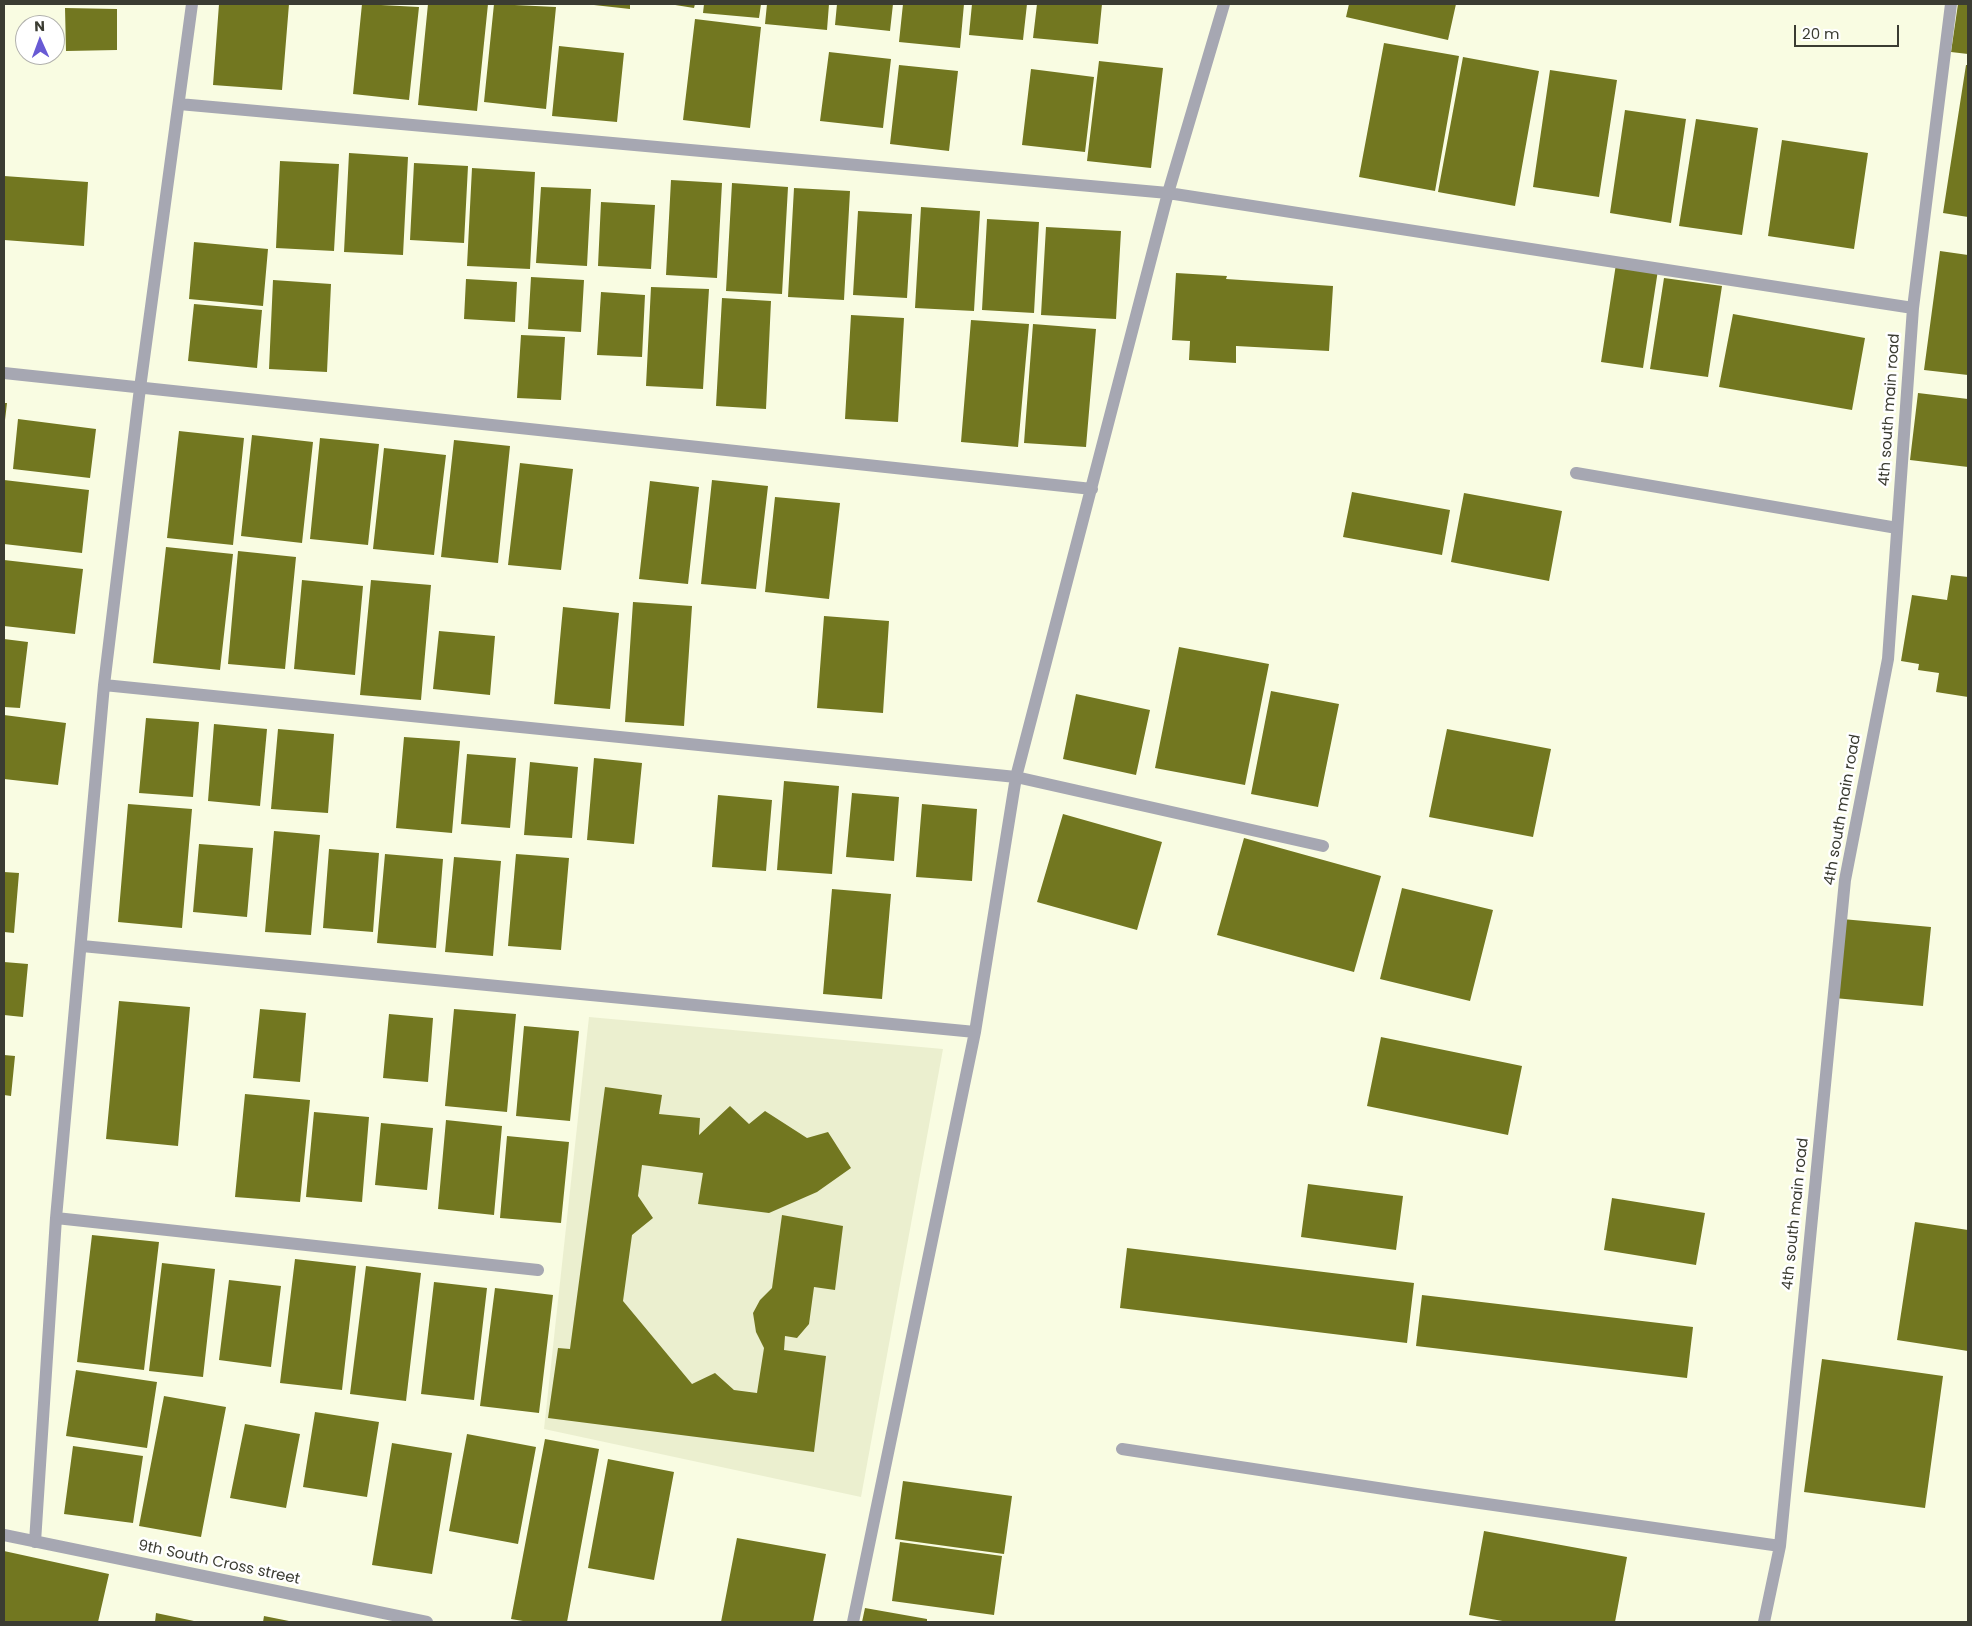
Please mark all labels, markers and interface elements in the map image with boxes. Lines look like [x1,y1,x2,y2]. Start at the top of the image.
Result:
north arrow [15,15,65,65]
scale bar [1797,15,1902,47]
text: N [34,16,45,36]
text: 20 m [1802,23,1840,44]
street label: 4th south main road [1876,333,1904,487]
street label: 4th south main road [1821,733,1865,887]
street label: 4th south main road [1779,1137,1813,1291]
street label: 9th South Cross street [136,1537,302,1589]

